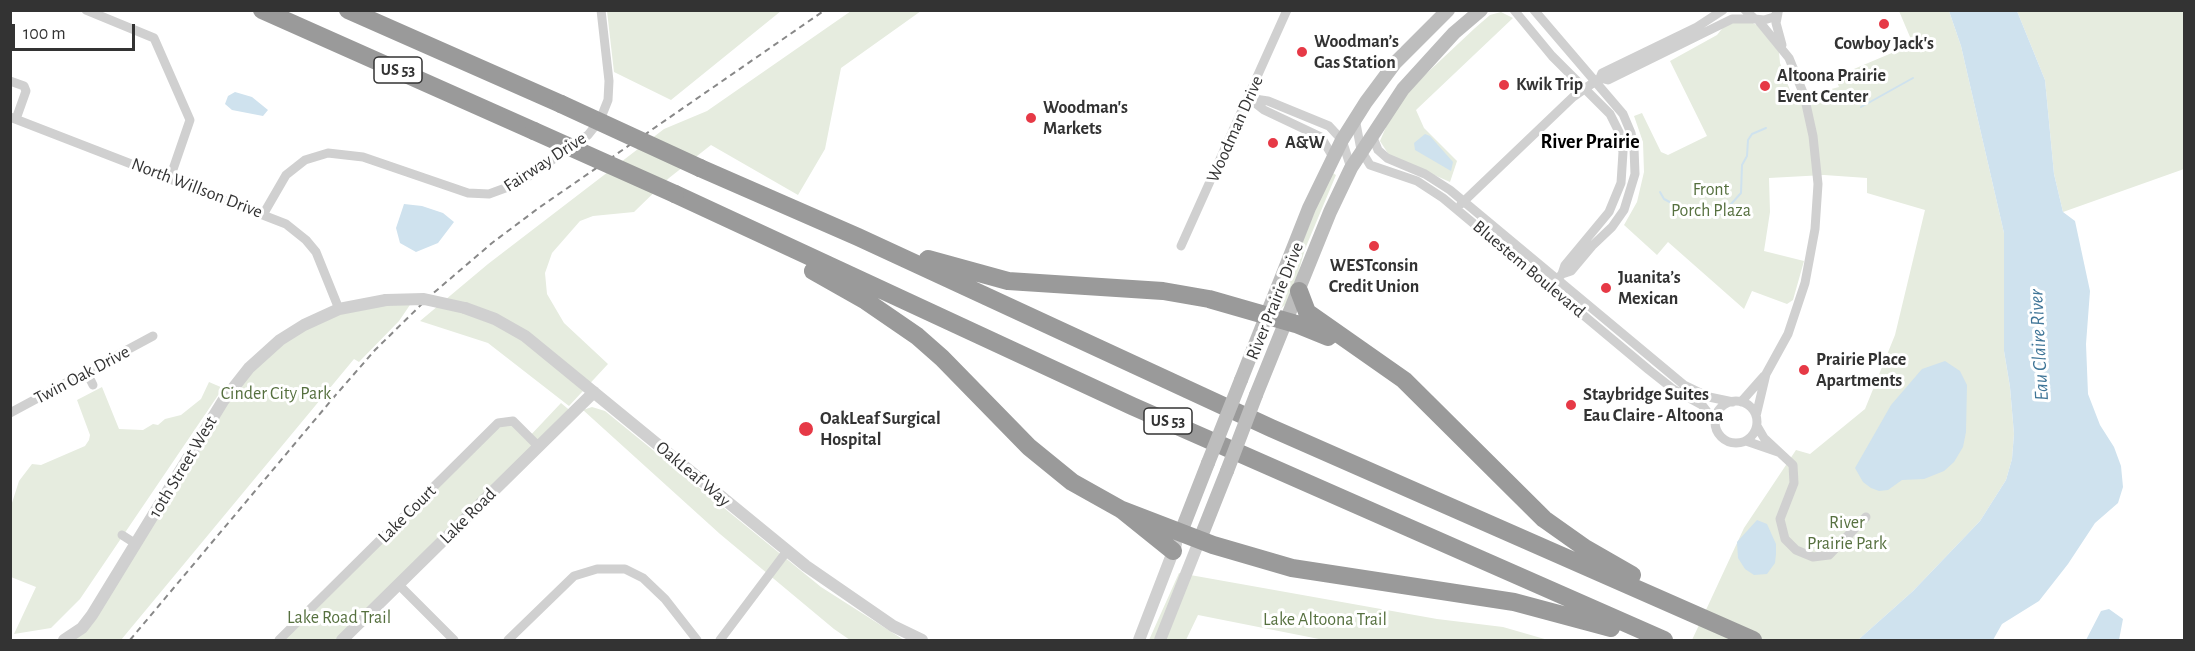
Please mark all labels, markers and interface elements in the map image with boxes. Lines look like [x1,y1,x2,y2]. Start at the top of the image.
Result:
scale bar [15,12,138,50]
marker: Cowboy Jack's [1877,17,1891,31]
text: 100 m [23,25,66,43]
place label: Woodman’s Gas Station [1314,31,1399,74]
place label: Cowboy Jack's [1834,33,1934,55]
marker: Woodman’s Gas Station [1295,45,1309,59]
road number: US 53 [374,57,422,83]
place label: Altoona Prairie Event Center [1777,65,1886,107]
street label: Woodman Drive [1202,72,1268,186]
place label: Kwik Trip [1516,74,1583,96]
marker: Kwik Trip [1497,78,1511,92]
marker: Altoona Prairie Event Center [1758,79,1772,93]
place label: Woodman's Markets [1043,97,1128,140]
marker: Woodman's Markets [1024,111,1038,125]
street label: Fairway Drive [500,127,590,197]
district label: River Prairie [1540,130,1640,154]
place label: A&W [1285,132,1325,154]
marker: A&W [1266,136,1280,150]
street label: North Willson Drive [128,153,266,223]
park label: Front Porch Plaza [1671,179,1751,222]
street label: Bluestem Boulevard [1468,216,1590,322]
street label: River Prairie Drive [1242,239,1308,363]
marker: WESTconsin Credit Union [1367,239,1381,253]
place label: WESTconsin Credit Union [1329,255,1419,298]
place label: Juanita’s Mexican [1618,267,1681,310]
marker: Juanita’s Mexican [1599,281,1613,295]
water label: Eau Claire River [2024,289,2054,401]
street label: Twin Oak Drive [31,341,133,409]
place label: Prairie Place Apartments [1816,349,1906,392]
marker: Prairie Place Apartments [1797,363,1811,377]
park label: Cinder City Park [221,383,331,405]
place label: Staybridge Suites Eau Claire - Altoona [1583,384,1723,426]
marker: Staybridge Suites Eau Claire - Altoona [1564,398,1578,412]
place label: OakLeaf Surgical Hospital [820,408,941,450]
road number: US 53 [1144,408,1192,434]
street label: 10th Street West [144,412,222,522]
marker: OakLeaf Surgical Hospital [797,420,815,438]
street label: OakLeaf Way [651,437,735,511]
street label: Lake Court [373,480,441,548]
street label: Lake Road [435,483,501,549]
park label: River Prairie Park [1807,512,1887,554]
park label: Lake Road Trail [287,607,391,629]
park label: Lake Altoona Trail [1263,609,1387,631]

